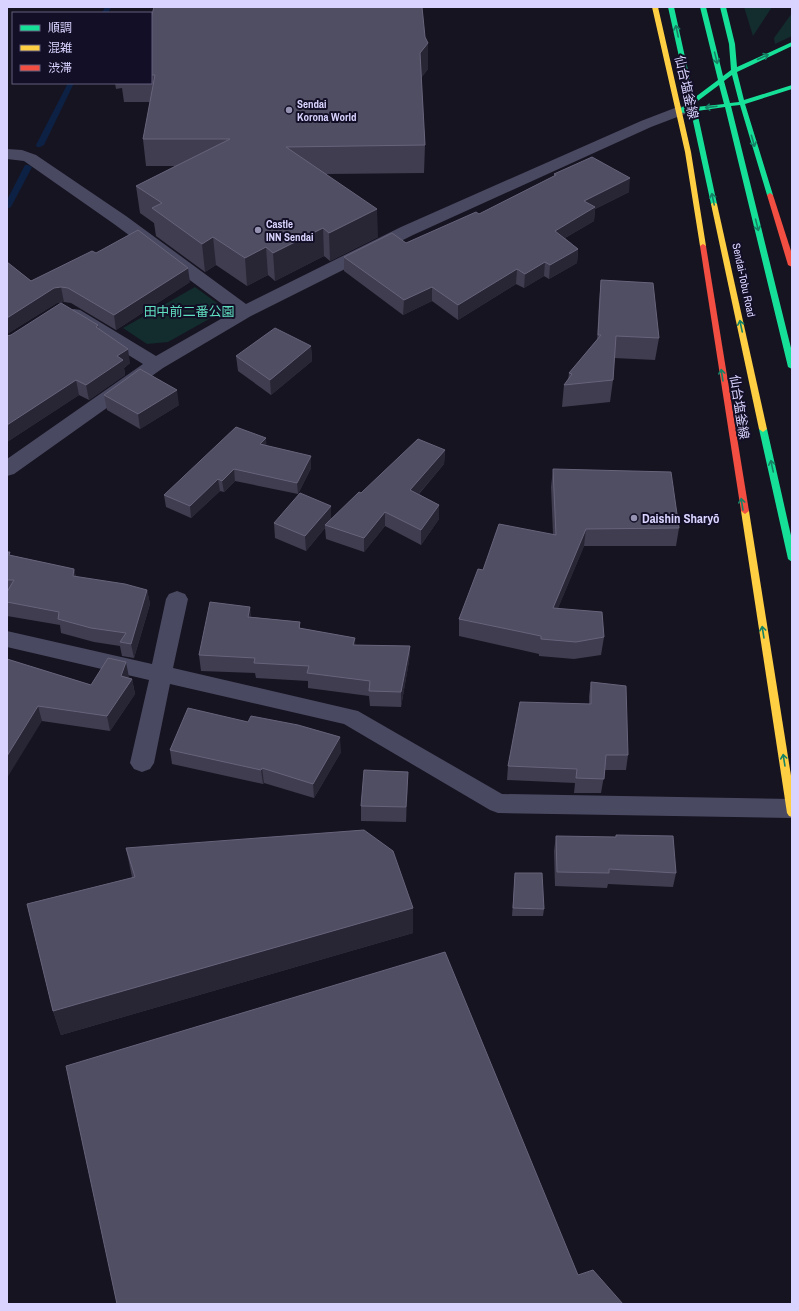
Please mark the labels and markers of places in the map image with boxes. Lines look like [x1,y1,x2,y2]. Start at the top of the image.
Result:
place label: Sendai Korona World [297,97,356,124]
marker: Sendai Korona World [284,105,294,115]
place label: Castle INN Sendai [266,217,314,244]
marker: Castle INN Sendai [253,225,263,235]
place label: Daishin Sharyō [642,510,720,527]
marker: Daishin Sharyō [629,513,639,523]

